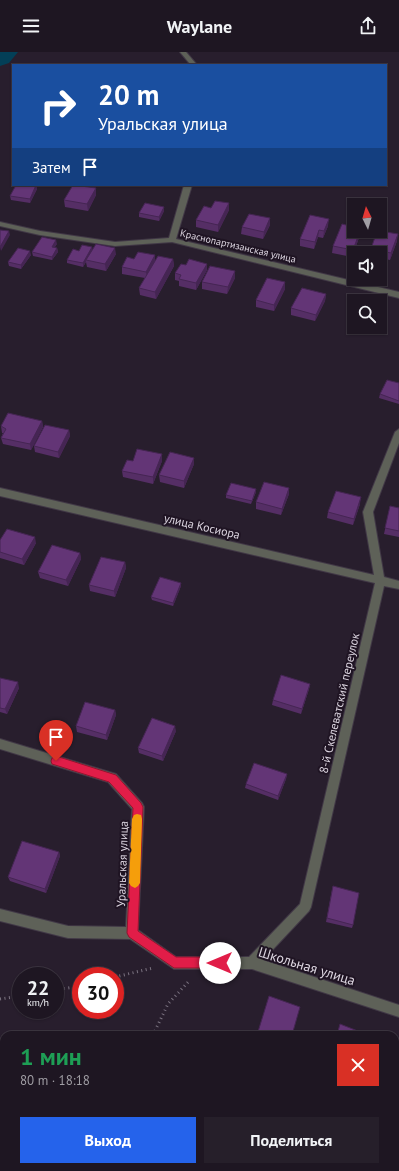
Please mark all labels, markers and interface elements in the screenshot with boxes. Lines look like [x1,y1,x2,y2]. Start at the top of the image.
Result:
icon: menu [20,15,42,37]
text: Waylane [167,15,232,38]
icon: share [357,15,379,37]
text: 20 m [98,76,159,113]
icon: right [32,80,84,132]
text: Уральская улица [98,112,228,135]
icon: arrive [79,156,101,178]
text: Затем [32,158,71,177]
north arrow [347,198,387,238]
map controls [347,198,387,334]
street label: Краснопартизанская улица [179,226,297,266]
button: sound [347,246,387,286]
button: search [347,294,387,334]
street label: улица Косиора [163,510,242,542]
street label: 8-й Скелеватский переулок [316,631,363,775]
pin [39,720,73,761]
icon: arrive [45,726,67,748]
street label: Уральская улица [113,820,131,907]
position arrow [199,942,241,984]
street label: Школьная улица [256,943,358,989]
speed limit sign: 30 [72,967,124,1019]
text: 22 [27,975,49,1001]
text: km/h [27,996,49,1009]
text: 1 мин [20,1041,82,1072]
button: close [337,1044,379,1086]
text: 80 m · 18:18 [20,1072,90,1089]
button: Выход [20,1117,196,1163]
button: Поделиться [204,1117,379,1163]

